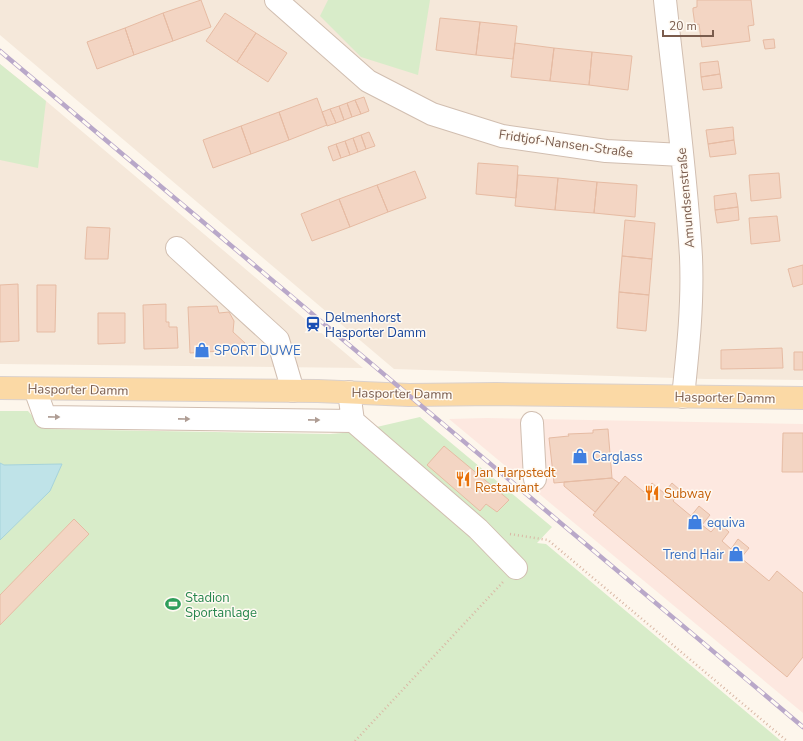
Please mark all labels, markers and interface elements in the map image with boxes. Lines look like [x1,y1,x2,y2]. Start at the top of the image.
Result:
scale bar [663,12,713,38]
text: 20 m [669,18,697,34]
street label: Fridtjof-Nansen-Straße [498,126,634,162]
street label: Amundsenstraße [673,147,699,249]
place label: Delmenhorst Hasporter Damm [325,309,426,342]
station icon: Delmenhorst Hasporter Damm [304,315,322,333]
shop icon: SPORT DUWE [193,341,211,359]
place label: SPORT DUWE [214,342,301,360]
street label: Hasporter Damm [27,380,129,400]
street label: Hasporter Damm [351,384,453,404]
street label: Hasporter Damm [674,388,776,408]
one-way arrow [48,414,61,420]
one-way arrow [178,416,191,422]
one-way arrow [308,417,321,423]
shop icon: Carglass [571,447,589,465]
place label: Carglass [592,448,643,466]
place label: Jan Harpstedt Restaurant [474,464,556,497]
restaurant icon: Jan Harpstedt Restaurant [454,470,472,488]
restaurant icon: Subway [643,484,661,502]
place label: Subway [664,485,711,503]
shop icon: equiva [686,513,704,531]
place label: equiva [707,514,745,532]
shop icon: Trend Hair [727,545,745,563]
place label: Trend Hair [663,546,724,564]
place label: Stadion Sportanlage [185,589,257,622]
sports icon: Stadion Sportanlage [164,595,182,613]

